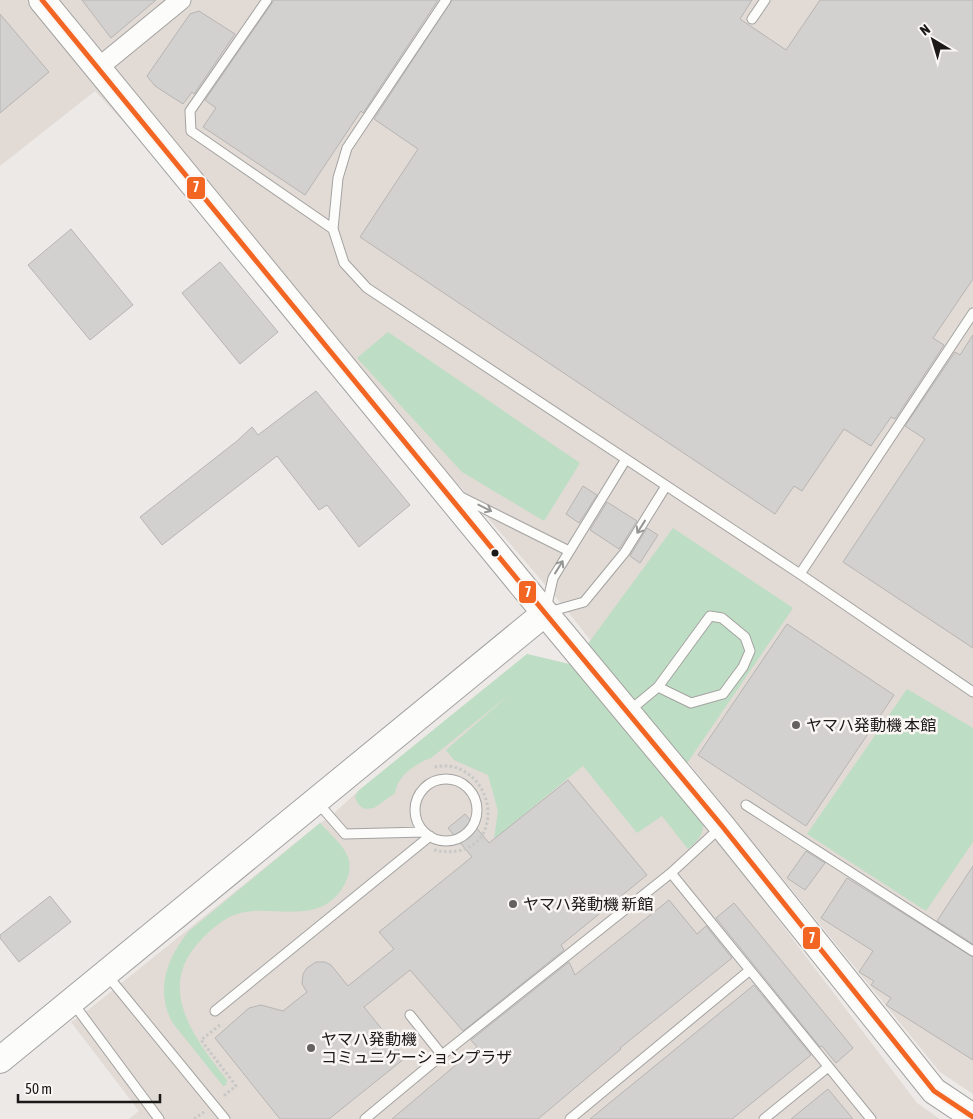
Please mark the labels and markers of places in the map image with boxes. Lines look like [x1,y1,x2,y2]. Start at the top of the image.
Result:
unlabelled marker [490,548,500,558]
place label: ヤマハ発動機 本館 [806,716,936,734]
marker: ヤマハ発動機 本館 [790,719,802,731]
place label: ヤマハ発動機 新館 [523,895,653,913]
marker: ヤマハ発動機 新館 [507,898,519,910]
place label: ヤマハ発動機 コミュニケーションプラザ [321,1030,512,1066]
marker: ヤマハ発動機 コミュニケーションプラザ [305,1042,317,1054]

